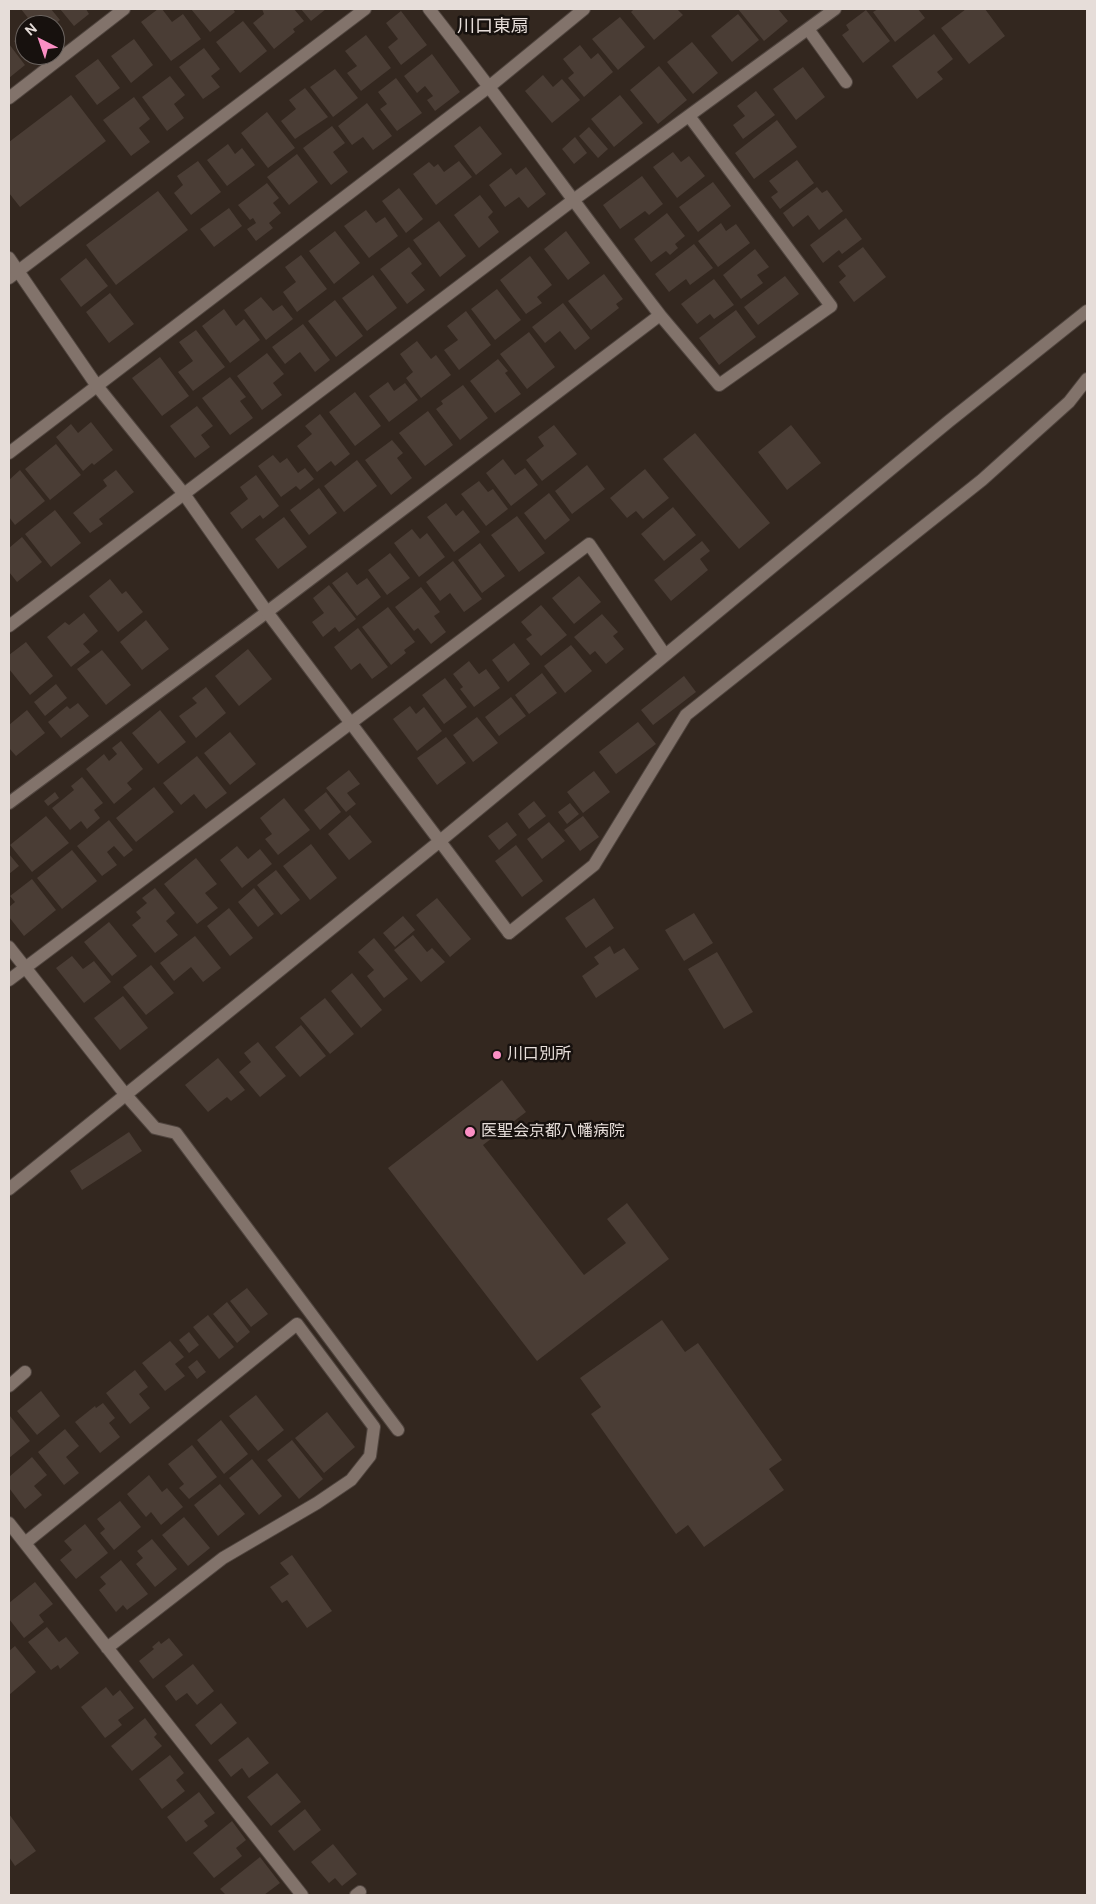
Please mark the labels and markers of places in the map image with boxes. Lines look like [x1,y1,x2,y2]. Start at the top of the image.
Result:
place label: 川口別所 [507,1045,571,1065]
marker: 川口別所 [491,1049,503,1061]
place label: 医聖会京都八幡病院 [481,1122,625,1142]
marker: 医聖会京都八幡病院 [463,1125,477,1139]

